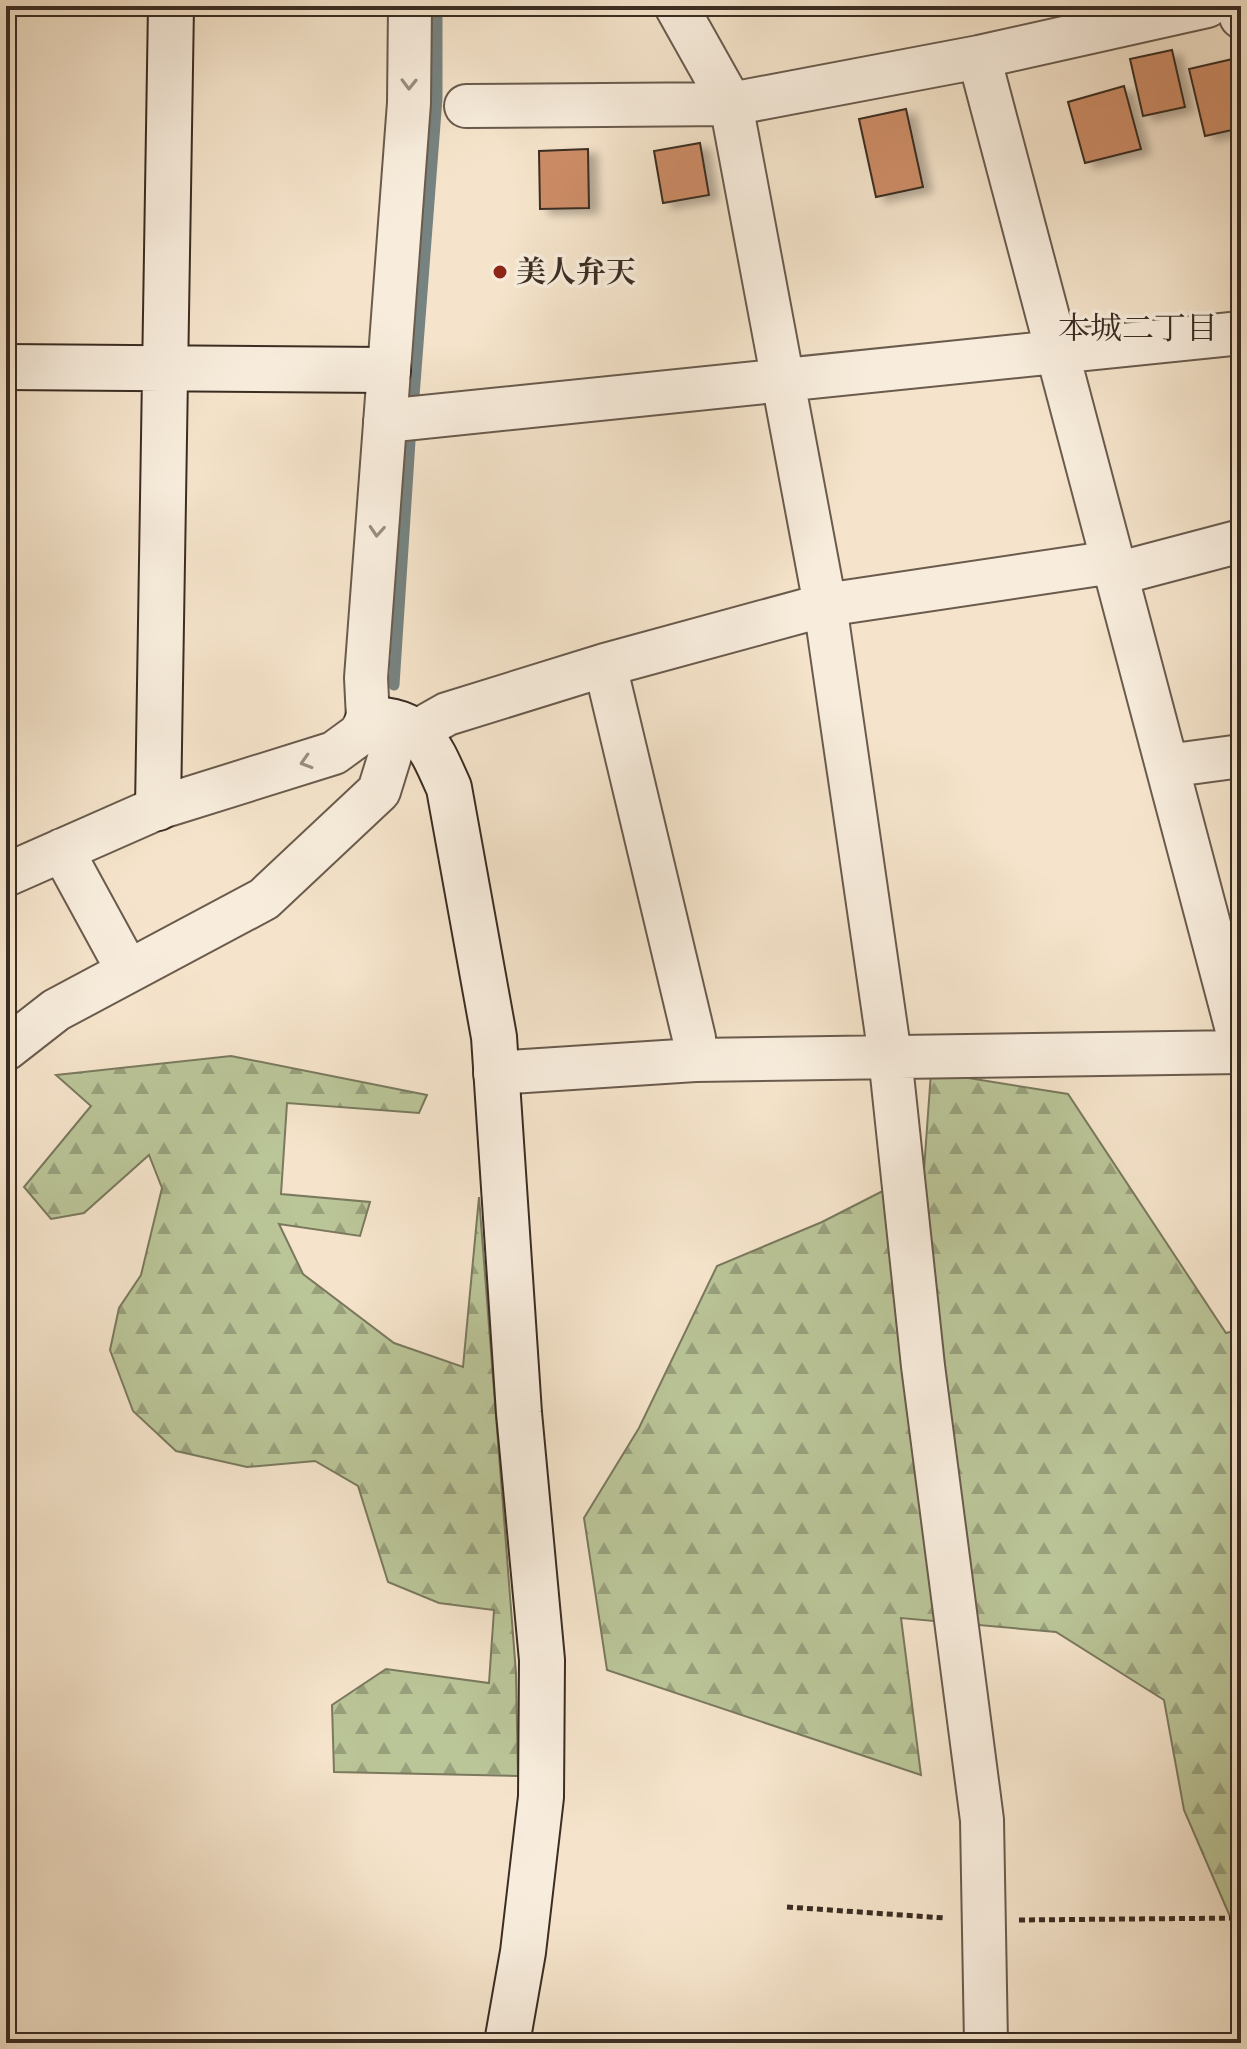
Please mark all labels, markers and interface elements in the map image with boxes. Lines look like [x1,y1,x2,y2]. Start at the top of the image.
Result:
one-way arrow [400,78,418,91]
place label: 美人弁天 [516,254,636,290]
marker: 美人弁天 [491,263,509,281]
district label: 本城二丁目 [1058,309,1218,348]
one-way arrow [369,525,386,538]
one-way arrow [300,753,314,769]

